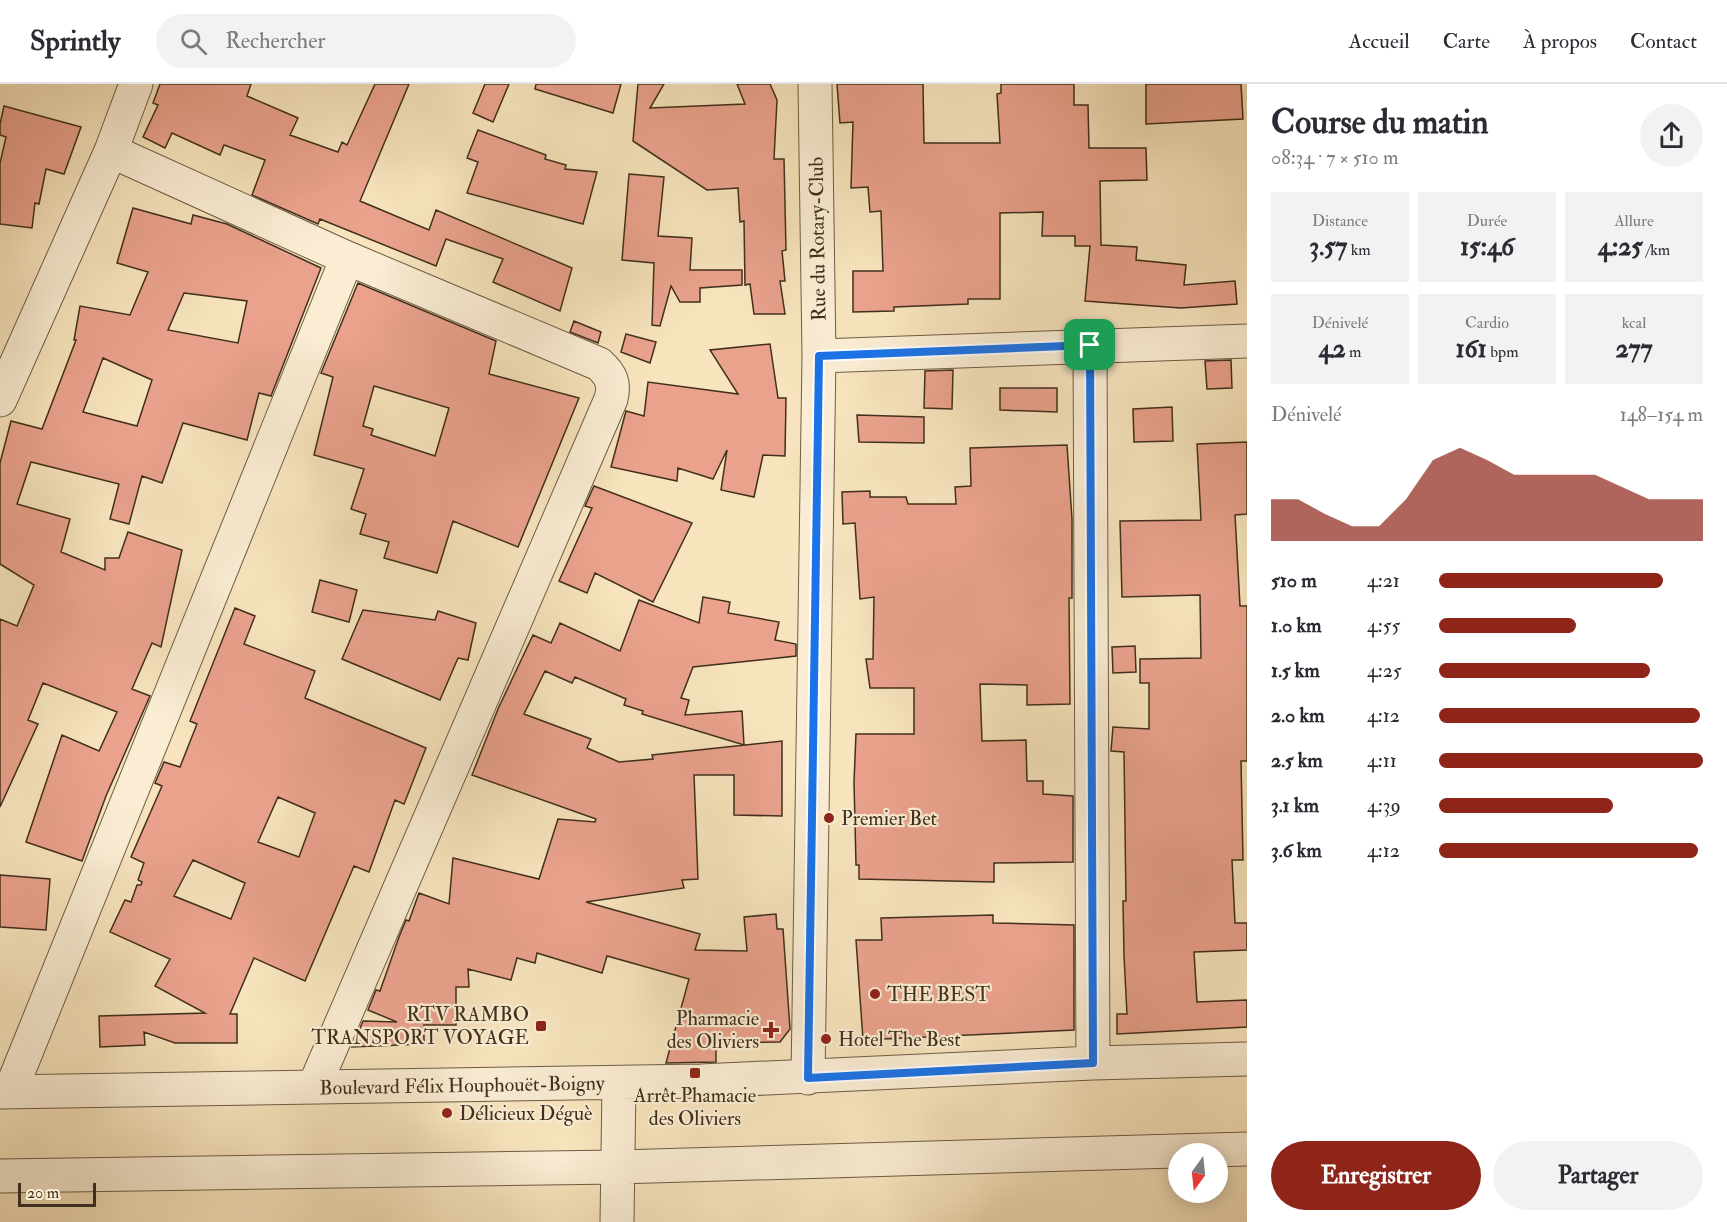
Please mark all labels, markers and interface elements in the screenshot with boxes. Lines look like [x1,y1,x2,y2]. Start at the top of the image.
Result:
search box [156,14,576,68]
text: Sprintly [30,24,120,59]
icon: search [177,25,210,58]
text: Rechercher [225,27,326,55]
text: Accueil [1349,28,1410,55]
text: Carte [1443,28,1490,55]
text: À propos [1523,28,1597,55]
text: Contact [1630,28,1697,55]
text: Course du matin [1271,102,1488,143]
button: share [1640,104,1703,167]
text: 08:34 · 7 × 510 m [1271,145,1399,170]
street label: Rue du Rotary-Club [804,156,831,321]
text: Distance [1312,211,1368,231]
text: Durée [1467,211,1507,231]
text: Allure [1614,211,1654,231]
text: 3.57 [1309,231,1347,263]
text: 15:46 [1460,231,1514,263]
text: 4:25 [1598,231,1643,263]
text: km [1347,240,1371,260]
text: /km [1643,240,1670,260]
text: Dénivelé [1312,313,1368,333]
text: Cardio [1465,313,1509,333]
text: kcal [1622,313,1646,333]
pin [1064,319,1115,370]
icon: arrive [1073,328,1106,361]
text: 42 [1319,333,1346,365]
text: 161 [1455,333,1487,365]
text: 277 [1616,333,1652,365]
text: m [1346,342,1361,362]
text: bpm [1487,342,1519,362]
text: Dénivelé [1271,402,1341,427]
text: 148–154 m [1620,402,1703,427]
text: 510 m [1271,568,1317,593]
text: 4:21 [1367,568,1400,593]
text: 1.0 km [1271,613,1322,638]
text: 4:55 [1367,613,1400,638]
text: 1.5 km [1271,658,1320,683]
text: 4:25 [1367,658,1402,683]
text: 2.0 km [1271,703,1325,728]
text: 4:12 [1367,703,1400,728]
text: 2.5 km [1271,748,1323,773]
text: 4:11 [1367,748,1397,773]
text: 3.1 km [1271,793,1319,818]
text: 4:39 [1367,793,1401,818]
place label: Premier Bet [841,806,938,831]
marker: Premier Bet [822,811,836,825]
text: 3.6 km [1271,838,1322,863]
text: 4:12 [1367,838,1400,863]
place label: THE BEST [887,982,990,1007]
marker: THE BEST [868,987,882,1001]
place label: RTV RAMBO TRANSPORT VOYAGE [311,1002,529,1050]
place label: Pharmacie des Oliviers [667,1006,759,1054]
marker: RTV RAMBO TRANSPORT VOYAGE [534,1019,548,1033]
marker: Pharmacie des Oliviers [764,1023,778,1037]
place label: Hotel The Best [838,1027,961,1052]
marker: Hotel The Best [819,1032,833,1046]
marker: Arrêt Phamacie des Oliviers [688,1066,702,1080]
street label: Boulevard Félix Houphouët-Boigny [319,1070,606,1101]
place label: Arrêt Phamacie des Oliviers [633,1083,756,1131]
place label: Délicieux Déguè [459,1101,592,1126]
marker: Délicieux Déguè [440,1106,454,1120]
button: Enregistrer [1271,1141,1481,1210]
button: Partager [1493,1141,1703,1210]
north arrow [1168,1143,1228,1203]
map controls [1168,1143,1228,1203]
scale bar [18,1180,96,1208]
text: 20 m [27,1183,59,1203]

